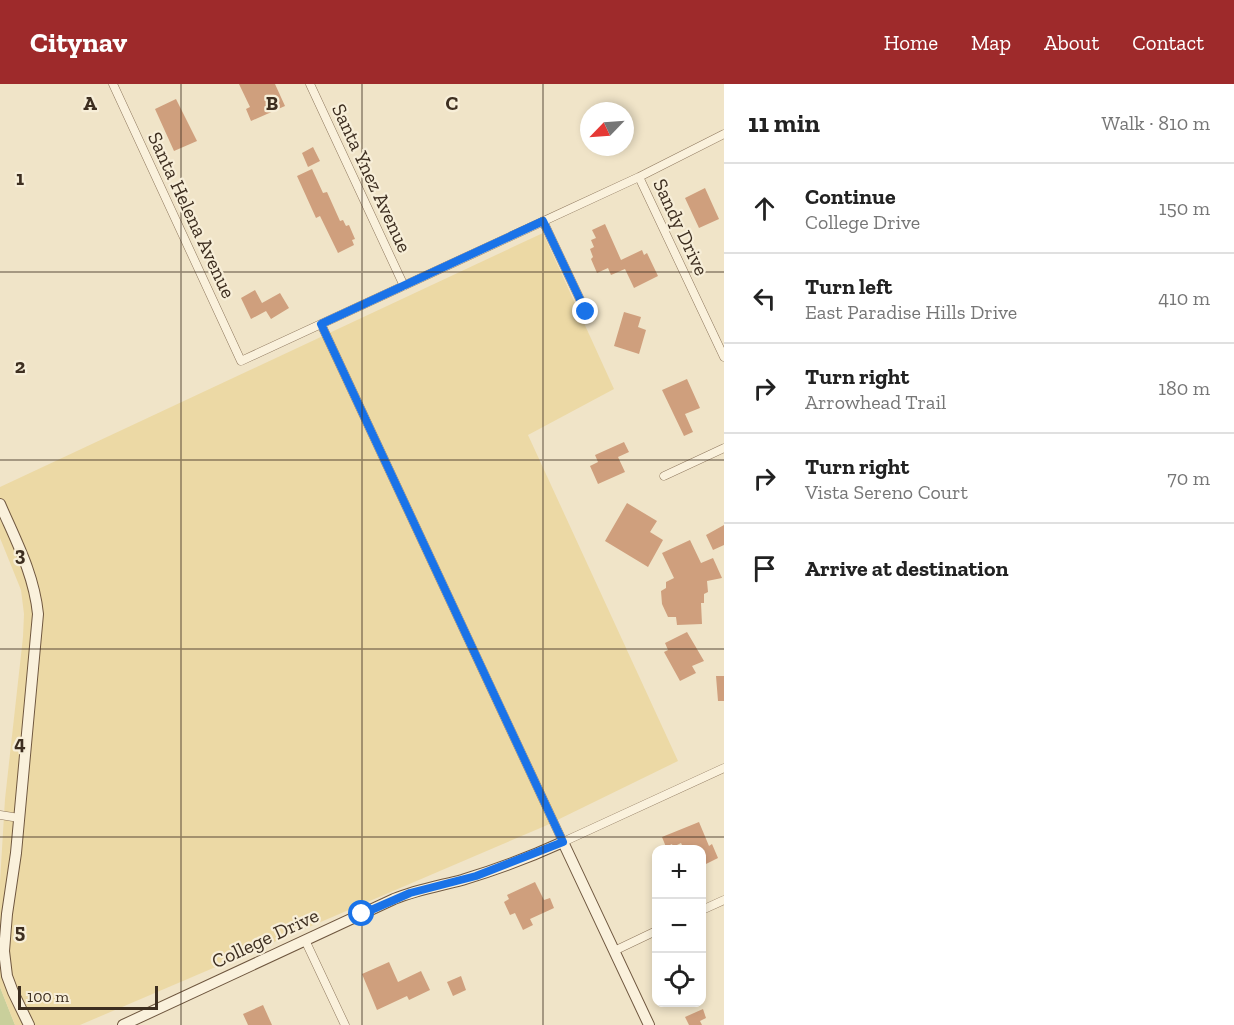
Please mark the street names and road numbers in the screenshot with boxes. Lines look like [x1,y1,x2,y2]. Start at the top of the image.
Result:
street label: Santa Ynez Avenue [327,100,417,256]
street label: Santa Helena Avenue [143,128,241,302]
street label: Sandy Drive [648,175,714,279]
street label: College Drive [208,903,322,973]

